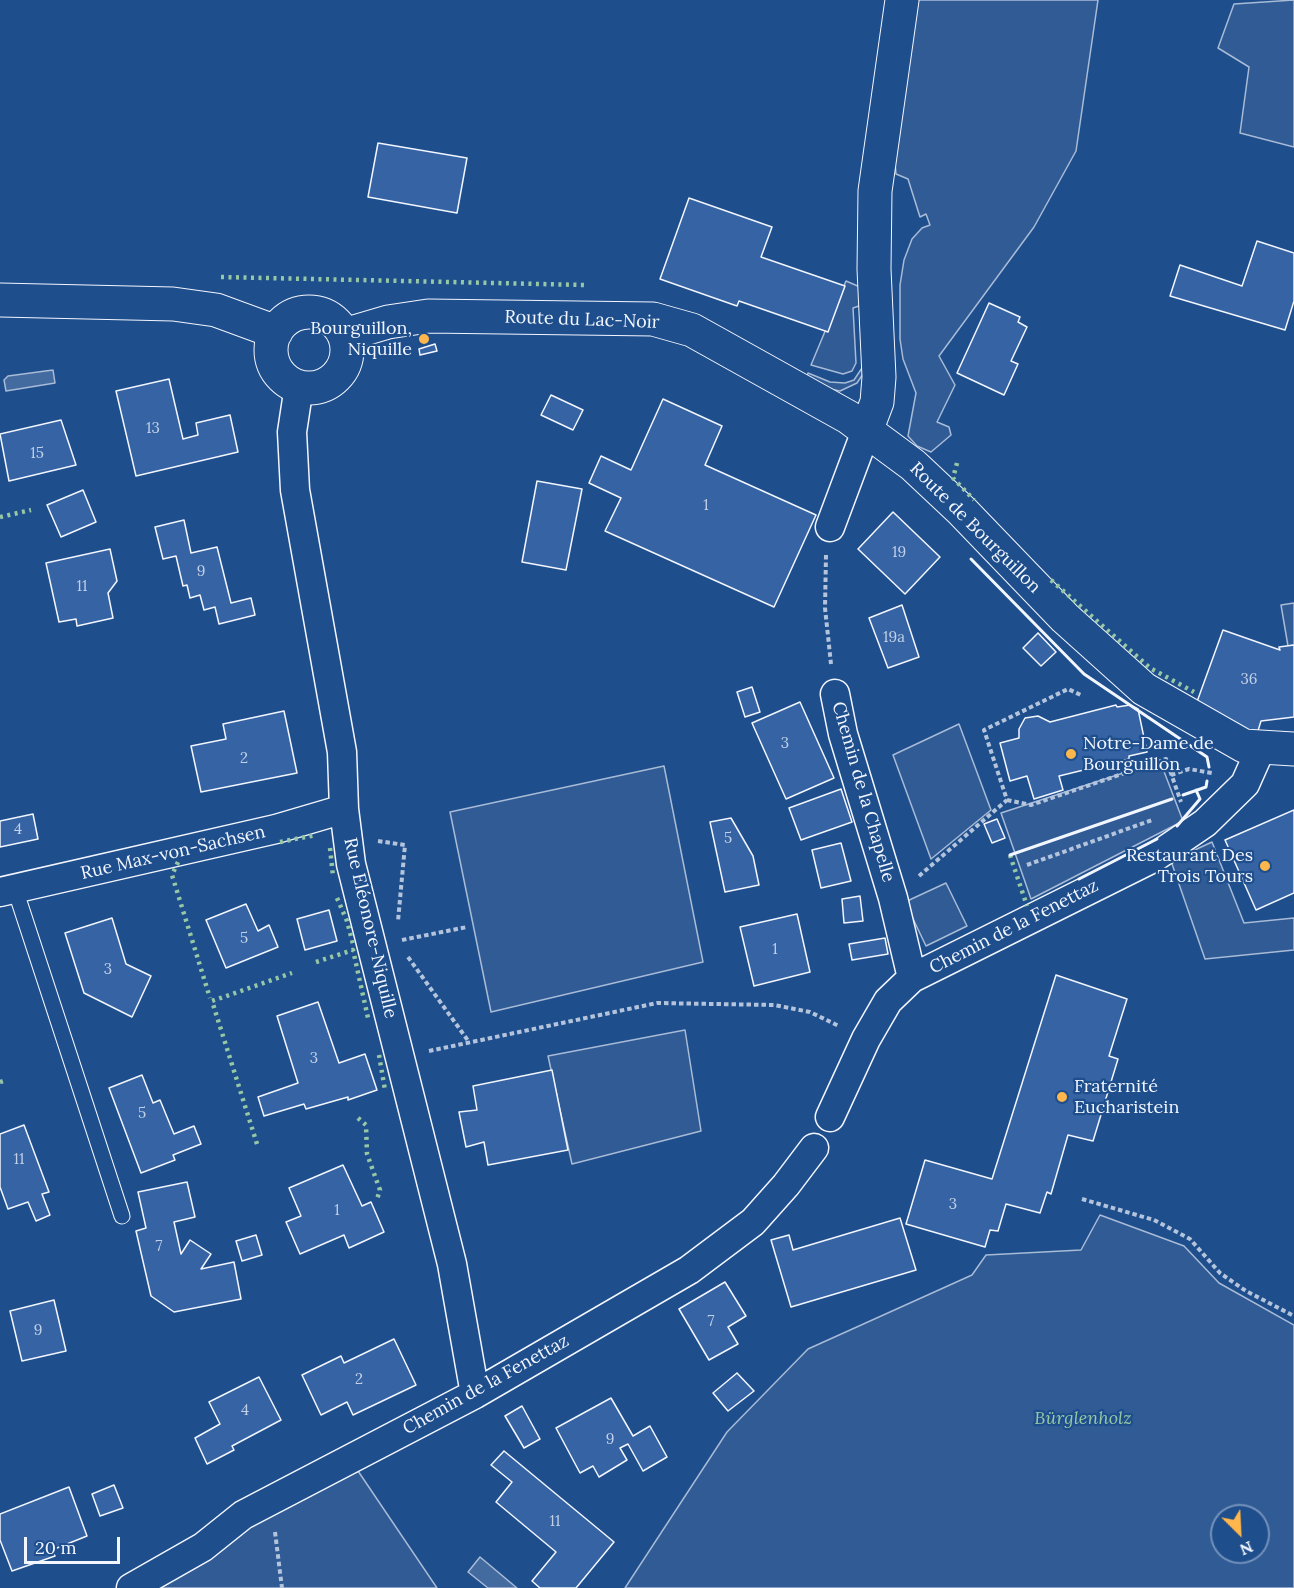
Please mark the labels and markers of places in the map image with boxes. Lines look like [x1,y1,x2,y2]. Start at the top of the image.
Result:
place label: Bourguillon, Niquille [310,318,412,360]
marker: Bourguillon, Niquille [417,332,431,346]
place label: Notre-Dame de Bourguillon [1083,733,1214,776]
marker: Notre-Dame de Bourguillon [1064,747,1078,761]
place label: Restaurant Des Trois Tours [1126,845,1253,888]
marker: Restaurant Des Trois Tours [1258,859,1272,873]
place label: Fraternité Eucharistein [1074,1076,1179,1118]
marker: Fraternité Eucharistein [1055,1090,1069,1104]

